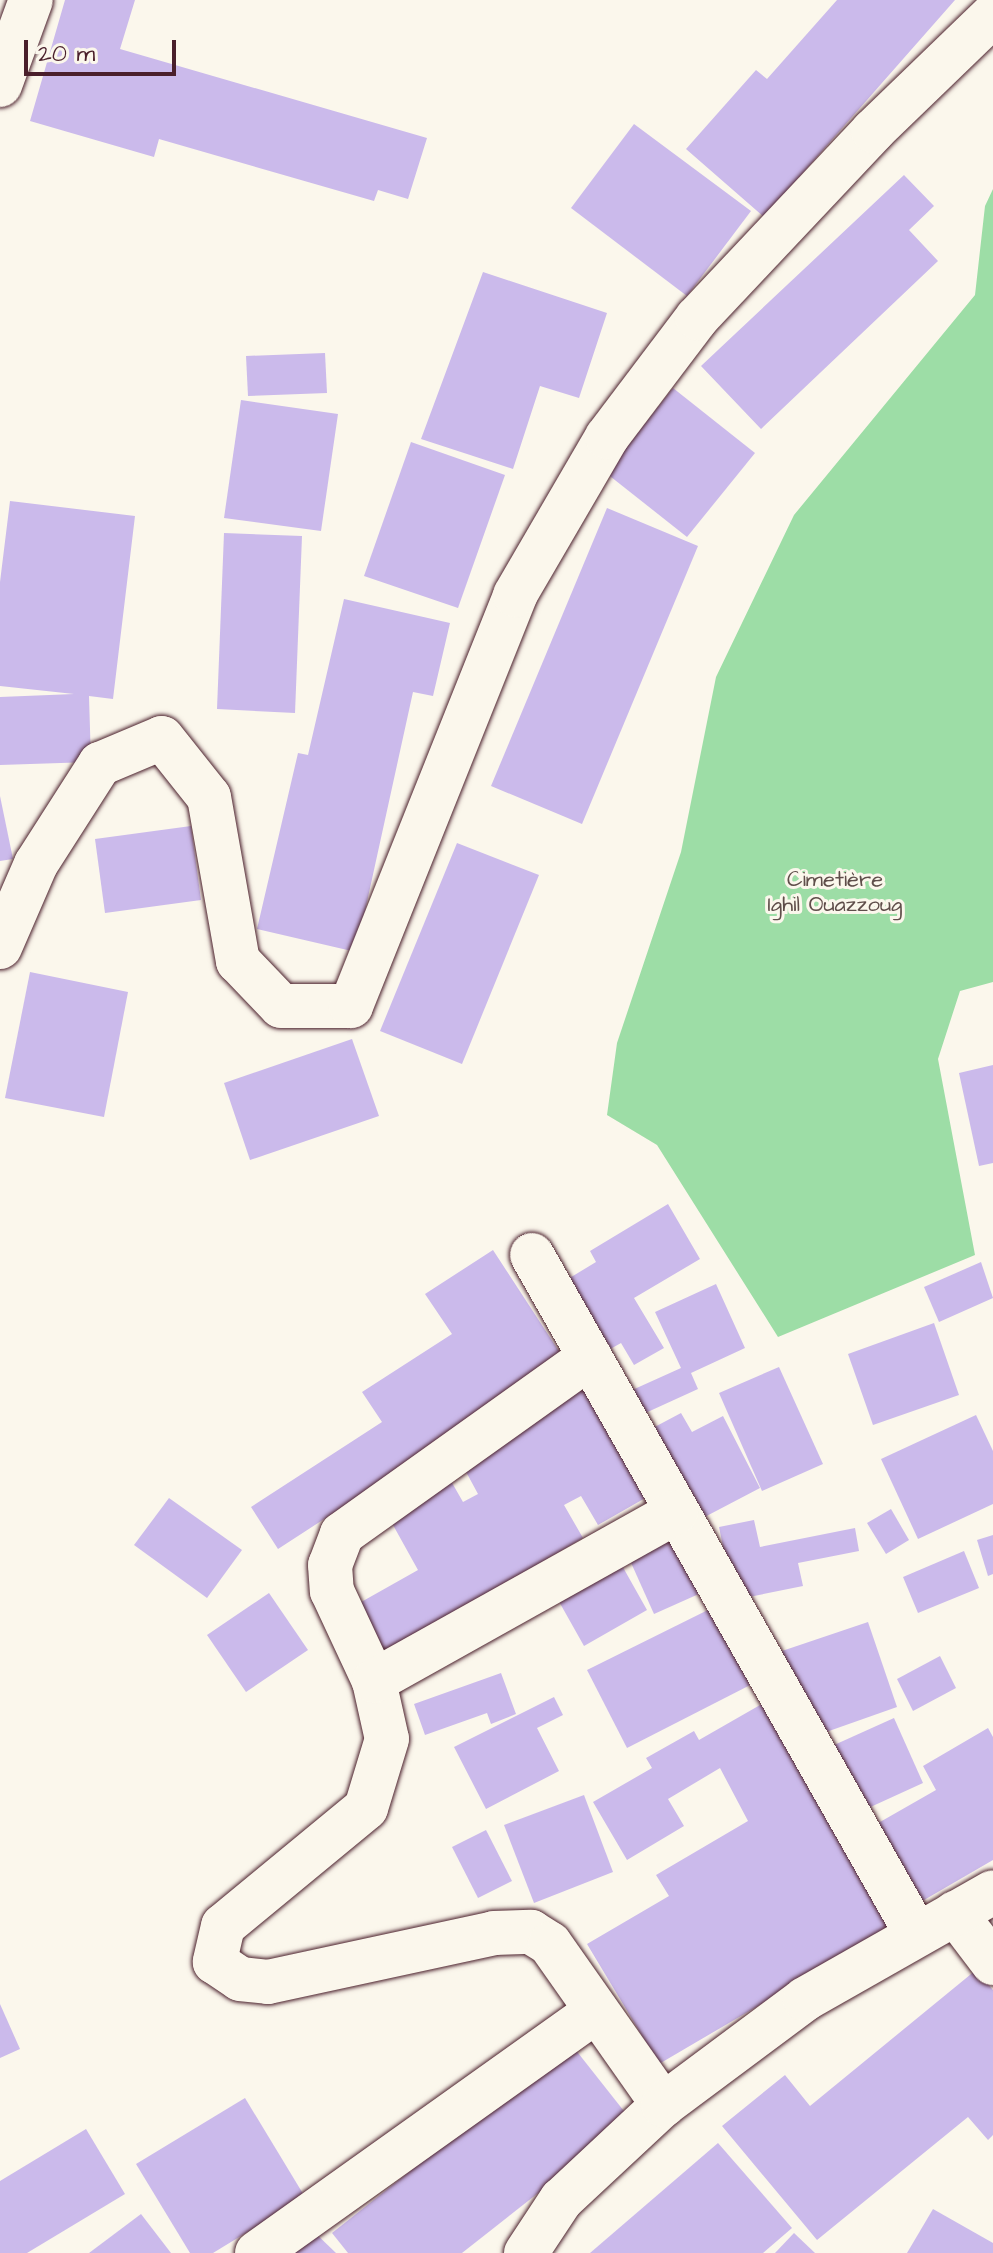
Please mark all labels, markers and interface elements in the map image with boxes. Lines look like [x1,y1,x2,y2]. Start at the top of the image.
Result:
scale bar [28,24,180,74]
text: 20 m [38,37,95,71]
park label: Cimetière Ighil Ouazzoug [768,866,902,918]

